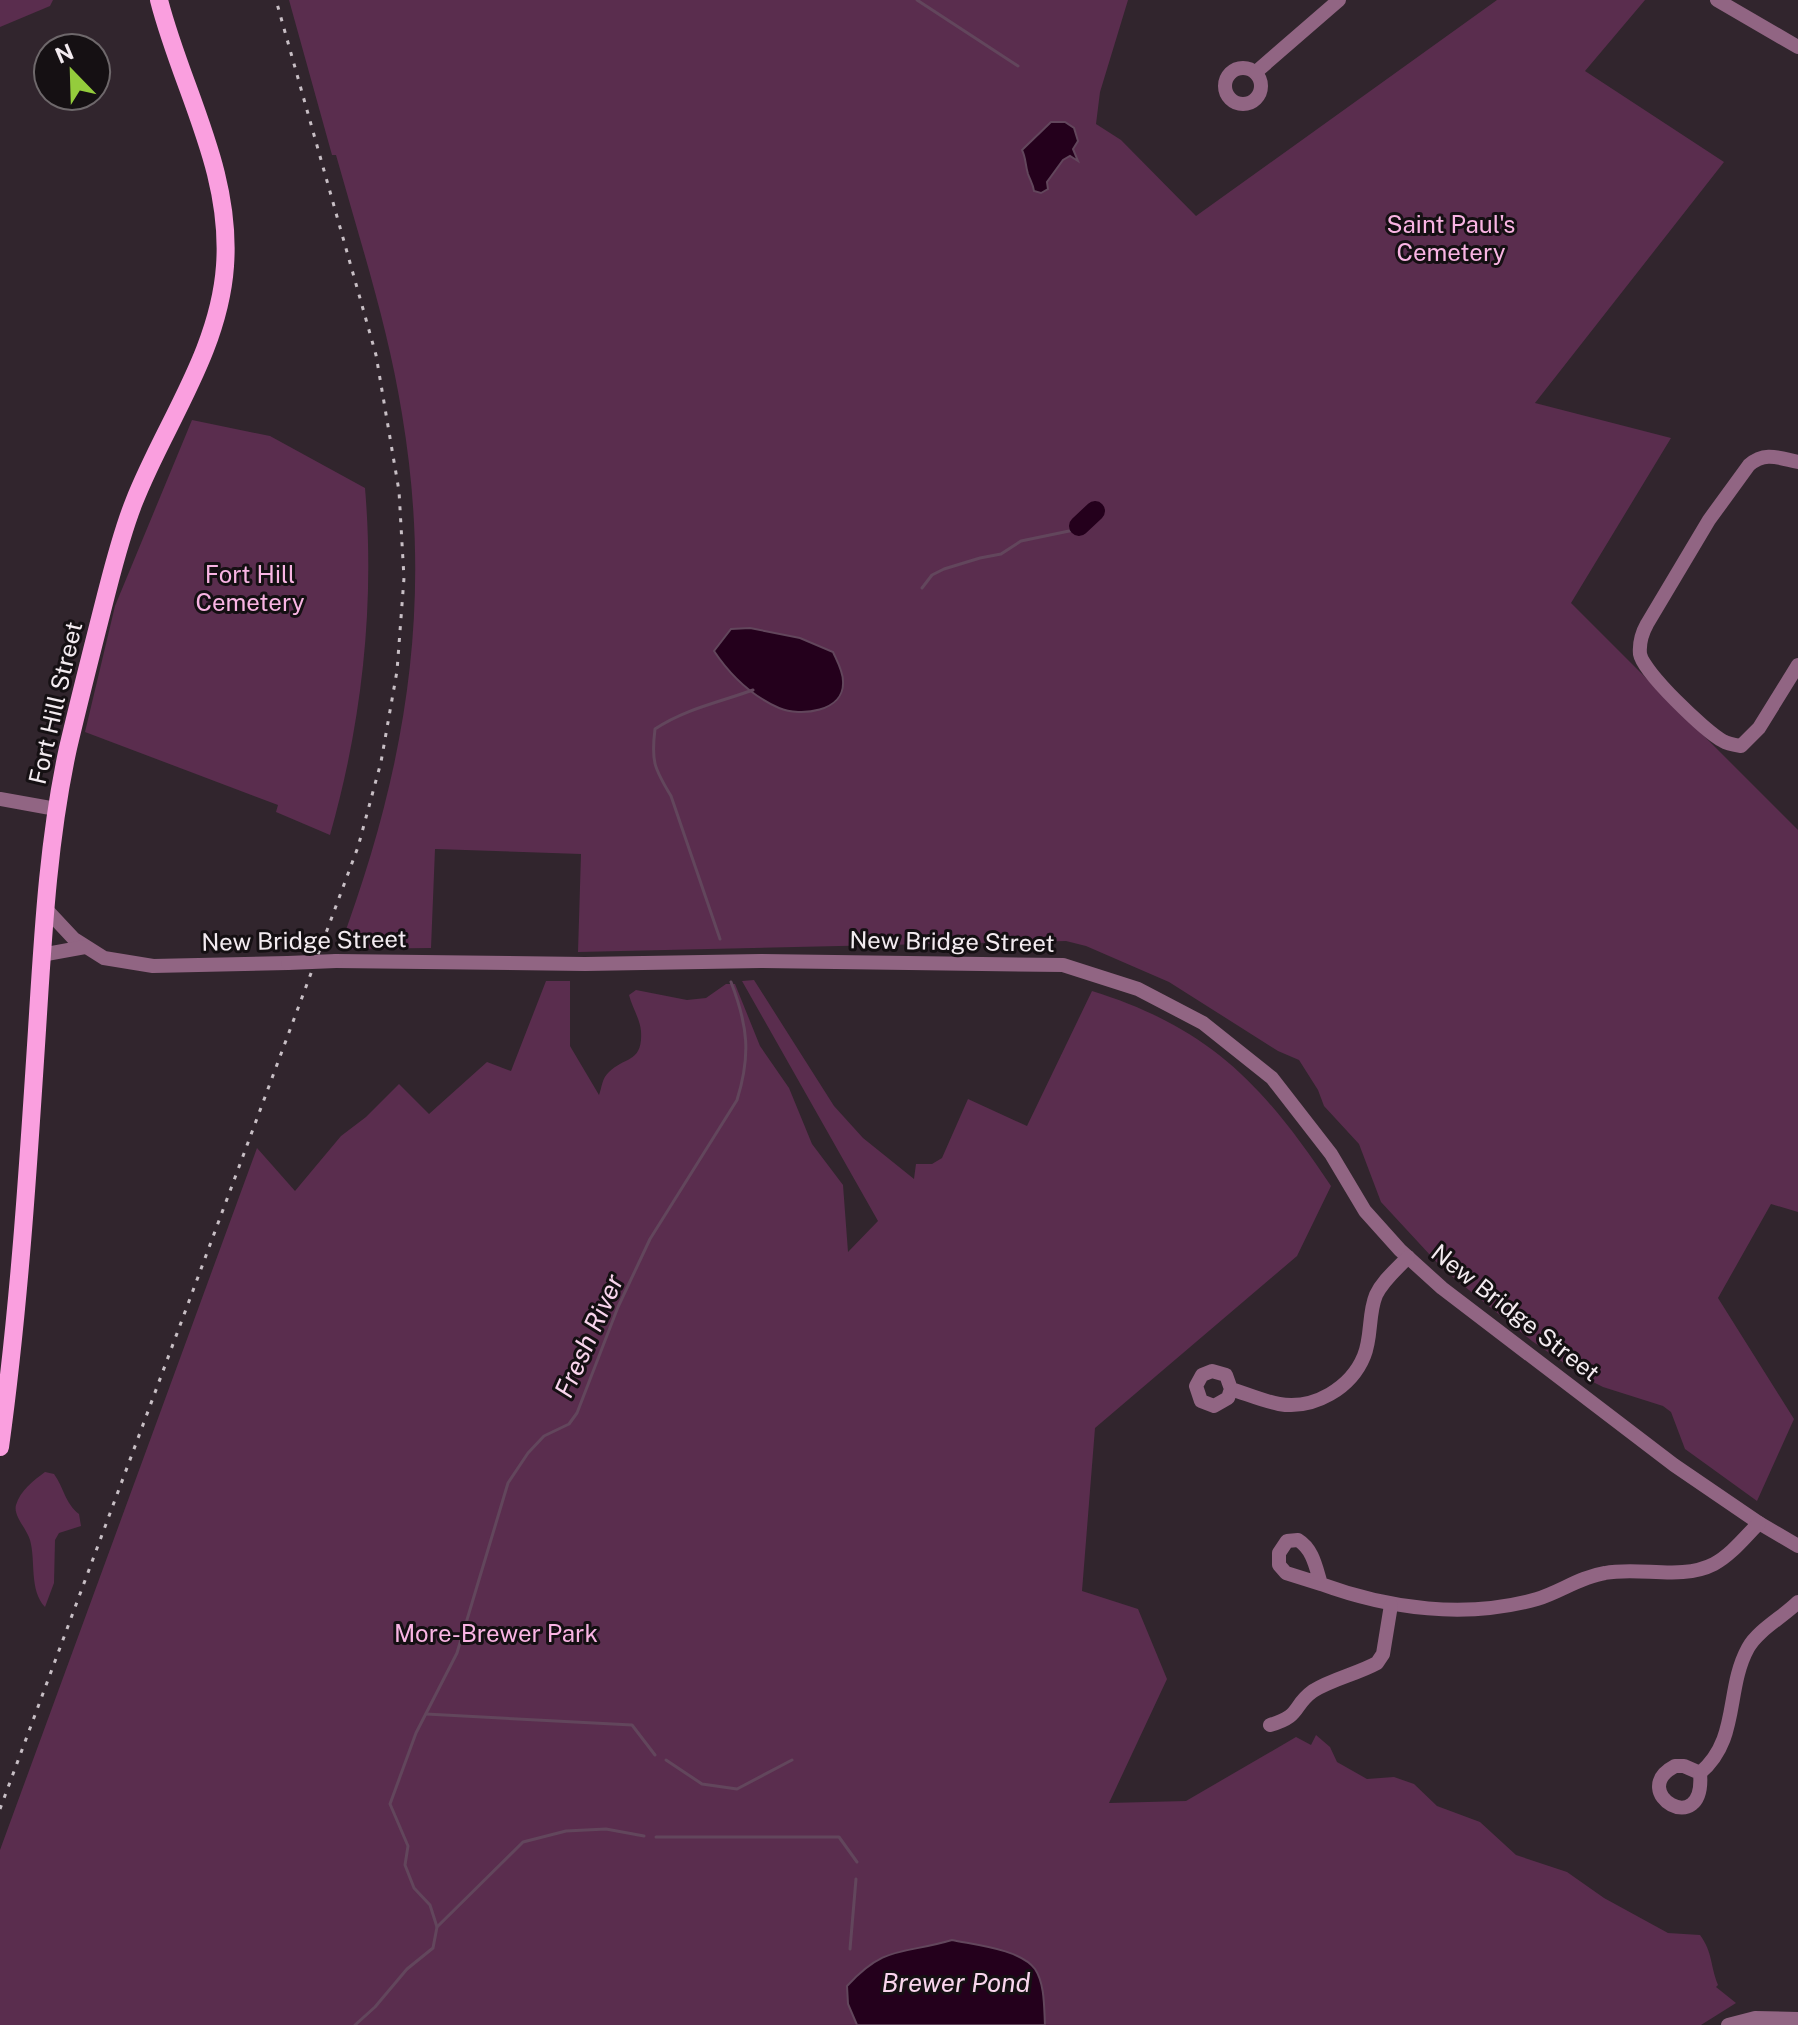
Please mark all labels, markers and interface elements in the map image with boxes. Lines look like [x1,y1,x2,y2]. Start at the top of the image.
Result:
north arrow [32,32,112,112]
text: N [51,38,77,69]
park label: Saint Paul's Cemetery [1387,210,1515,266]
park label: Fort Hill Cemetery [195,560,305,616]
street label: Fort Hill Street [23,619,87,787]
street label: New Bridge Street [201,924,407,956]
street label: New Bridge Street [849,925,1055,957]
street label: New Bridge Street [1426,1238,1605,1386]
water label: Fresh River [548,1269,630,1402]
park label: More-Brewer Park [394,1619,598,1647]
water label: Brewer Pond [882,1967,1030,1998]

